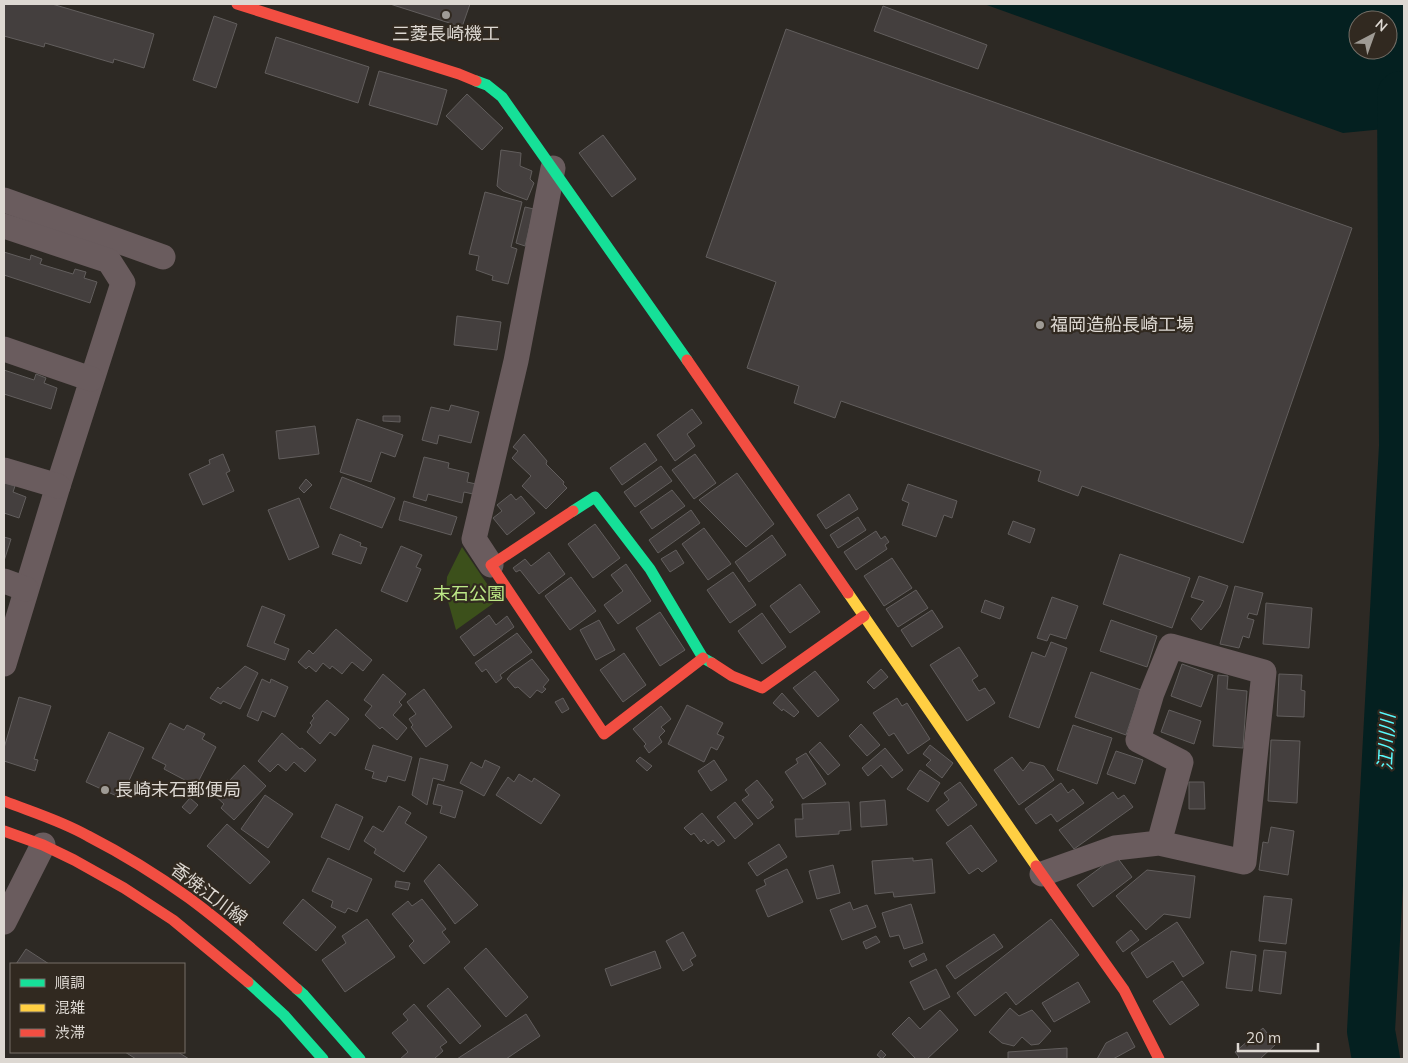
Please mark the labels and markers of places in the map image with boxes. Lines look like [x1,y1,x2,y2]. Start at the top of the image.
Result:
marker: 三菱長崎機工 [440,9,452,21]
place label: 三菱長崎機工 [392,22,500,45]
place label: 福岡造船長崎工場 [1050,313,1194,336]
marker: 福岡造船長崎工場 [1034,319,1046,331]
place label: 長崎末石郵便局 [115,778,241,801]
marker: 長崎末石郵便局 [99,784,111,796]

